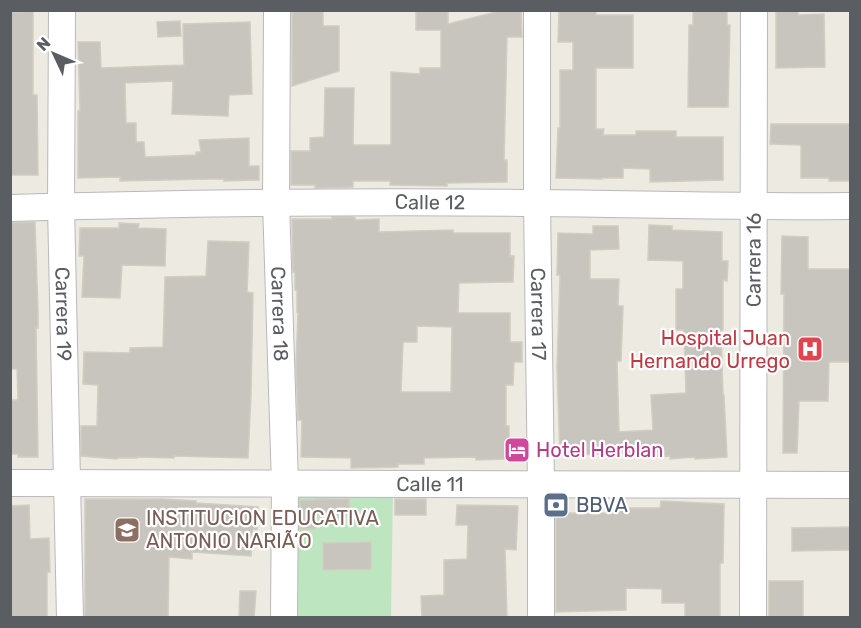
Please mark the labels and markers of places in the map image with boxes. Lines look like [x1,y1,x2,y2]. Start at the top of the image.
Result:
place label: Hospital Juan Hernando Urrego [630,326,790,373]
hospital icon: Hospital Juan Hernando Urrego [795,334,825,364]
hotel icon: Hotel Herblan [502,435,532,465]
place label: Hotel Herblan [536,438,663,462]
bank icon: BBVA [541,490,571,520]
place label: BBVA [576,493,628,517]
place label: INSTITUCION EDUCATIVA ANTONIO NARIÃ‘O [146,506,379,553]
school or university icon: INSTITUCION EDUCATIVA ANTONIO NARIÃ‘O [112,515,142,545]

